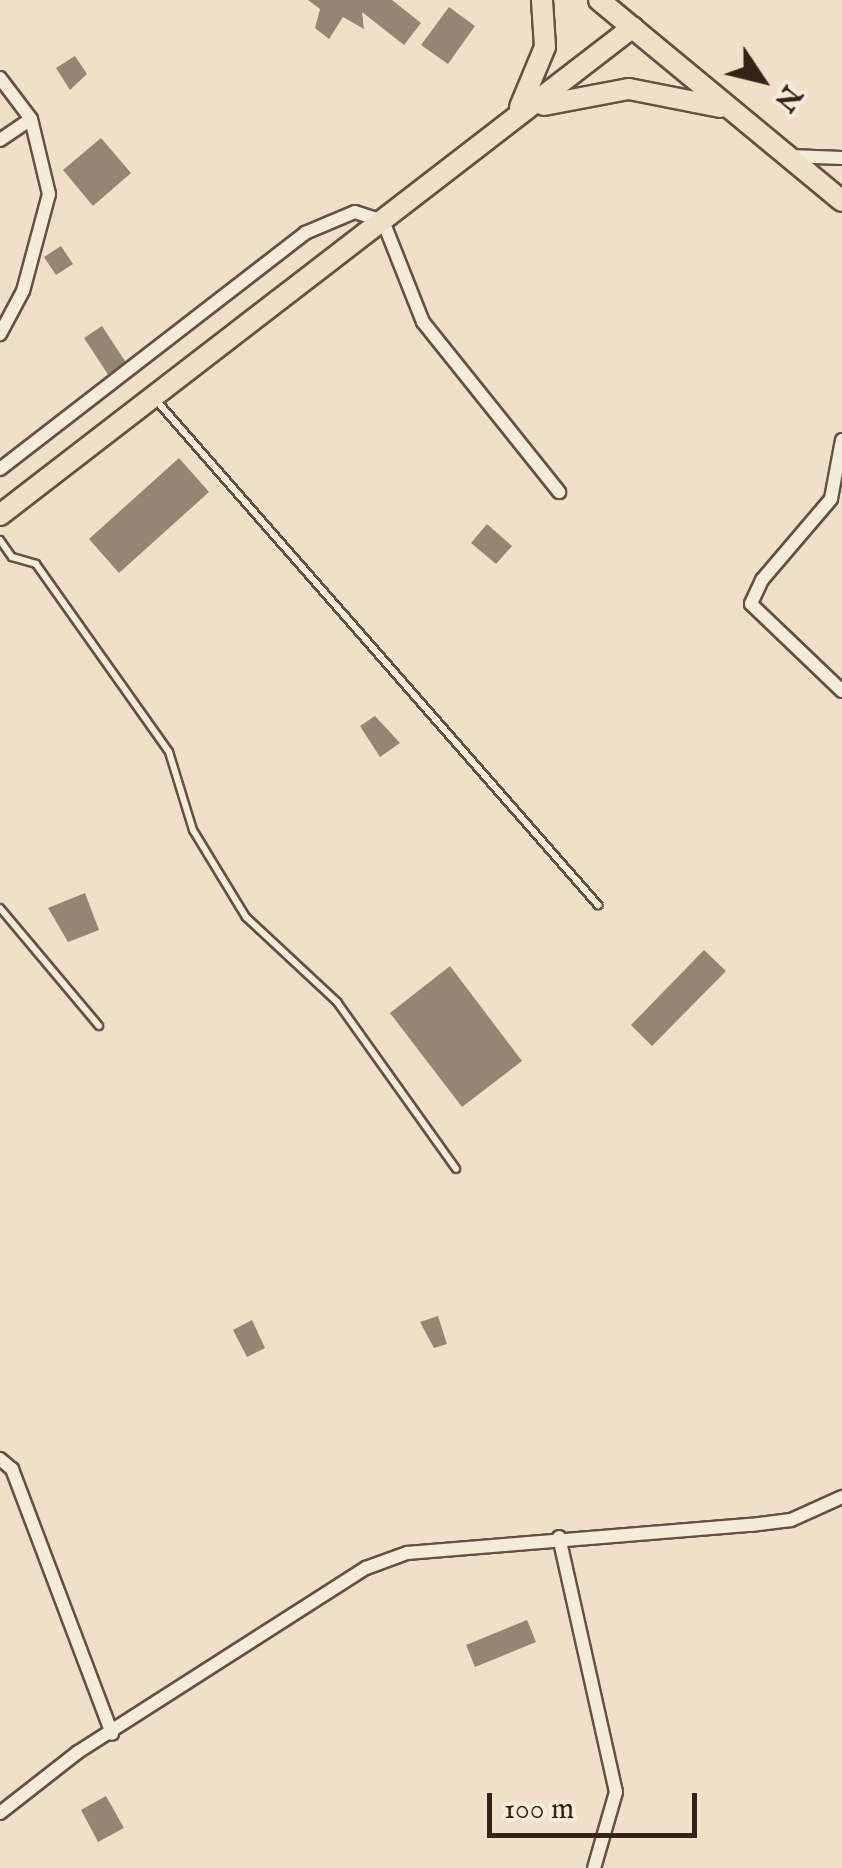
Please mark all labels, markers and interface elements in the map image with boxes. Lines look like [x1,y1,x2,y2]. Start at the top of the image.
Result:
north arrow [712,30,812,130]
text: N [766,78,808,117]
scale bar [492,1773,702,1835]
text: 100 m [504,1791,574,1829]

